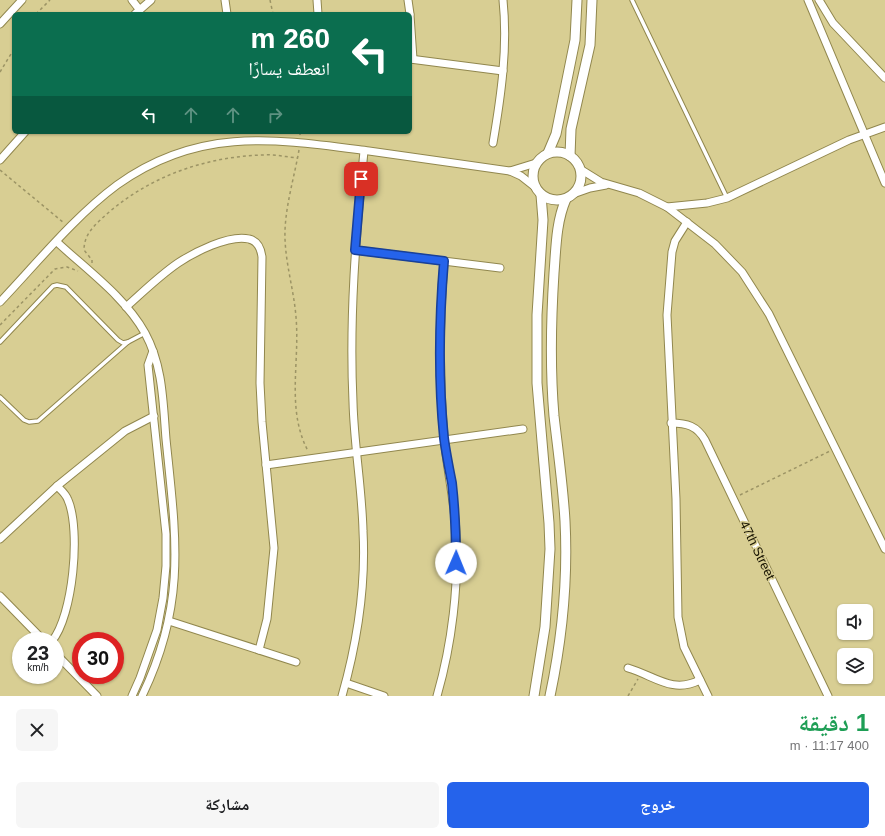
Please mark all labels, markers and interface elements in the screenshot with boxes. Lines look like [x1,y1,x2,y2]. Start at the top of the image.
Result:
text: 260 m [251,23,330,54]
icon: left [344,28,396,80]
text: انعطف يسارًا [248,59,330,79]
icon: left [138,104,160,126]
icon: ahead [180,104,202,126]
icon: ahead [222,104,244,126]
icon: right [264,104,286,126]
pin [344,162,378,196]
icon: arrive [350,168,372,190]
street label: 47th Street [737,518,778,582]
position arrow [435,542,477,584]
map controls [837,604,873,684]
button: sound [837,604,873,640]
speed limit sign: 30 [72,632,124,684]
text: 23 [27,642,49,664]
button: layers [837,648,873,684]
text: km/h [27,662,49,673]
button: close [16,709,58,751]
text: 1 دقيقة [799,709,869,736]
text: 400 m · 11:17 [790,738,869,753]
button: مشاركة [16,782,439,828]
button: خروج [447,782,869,828]

